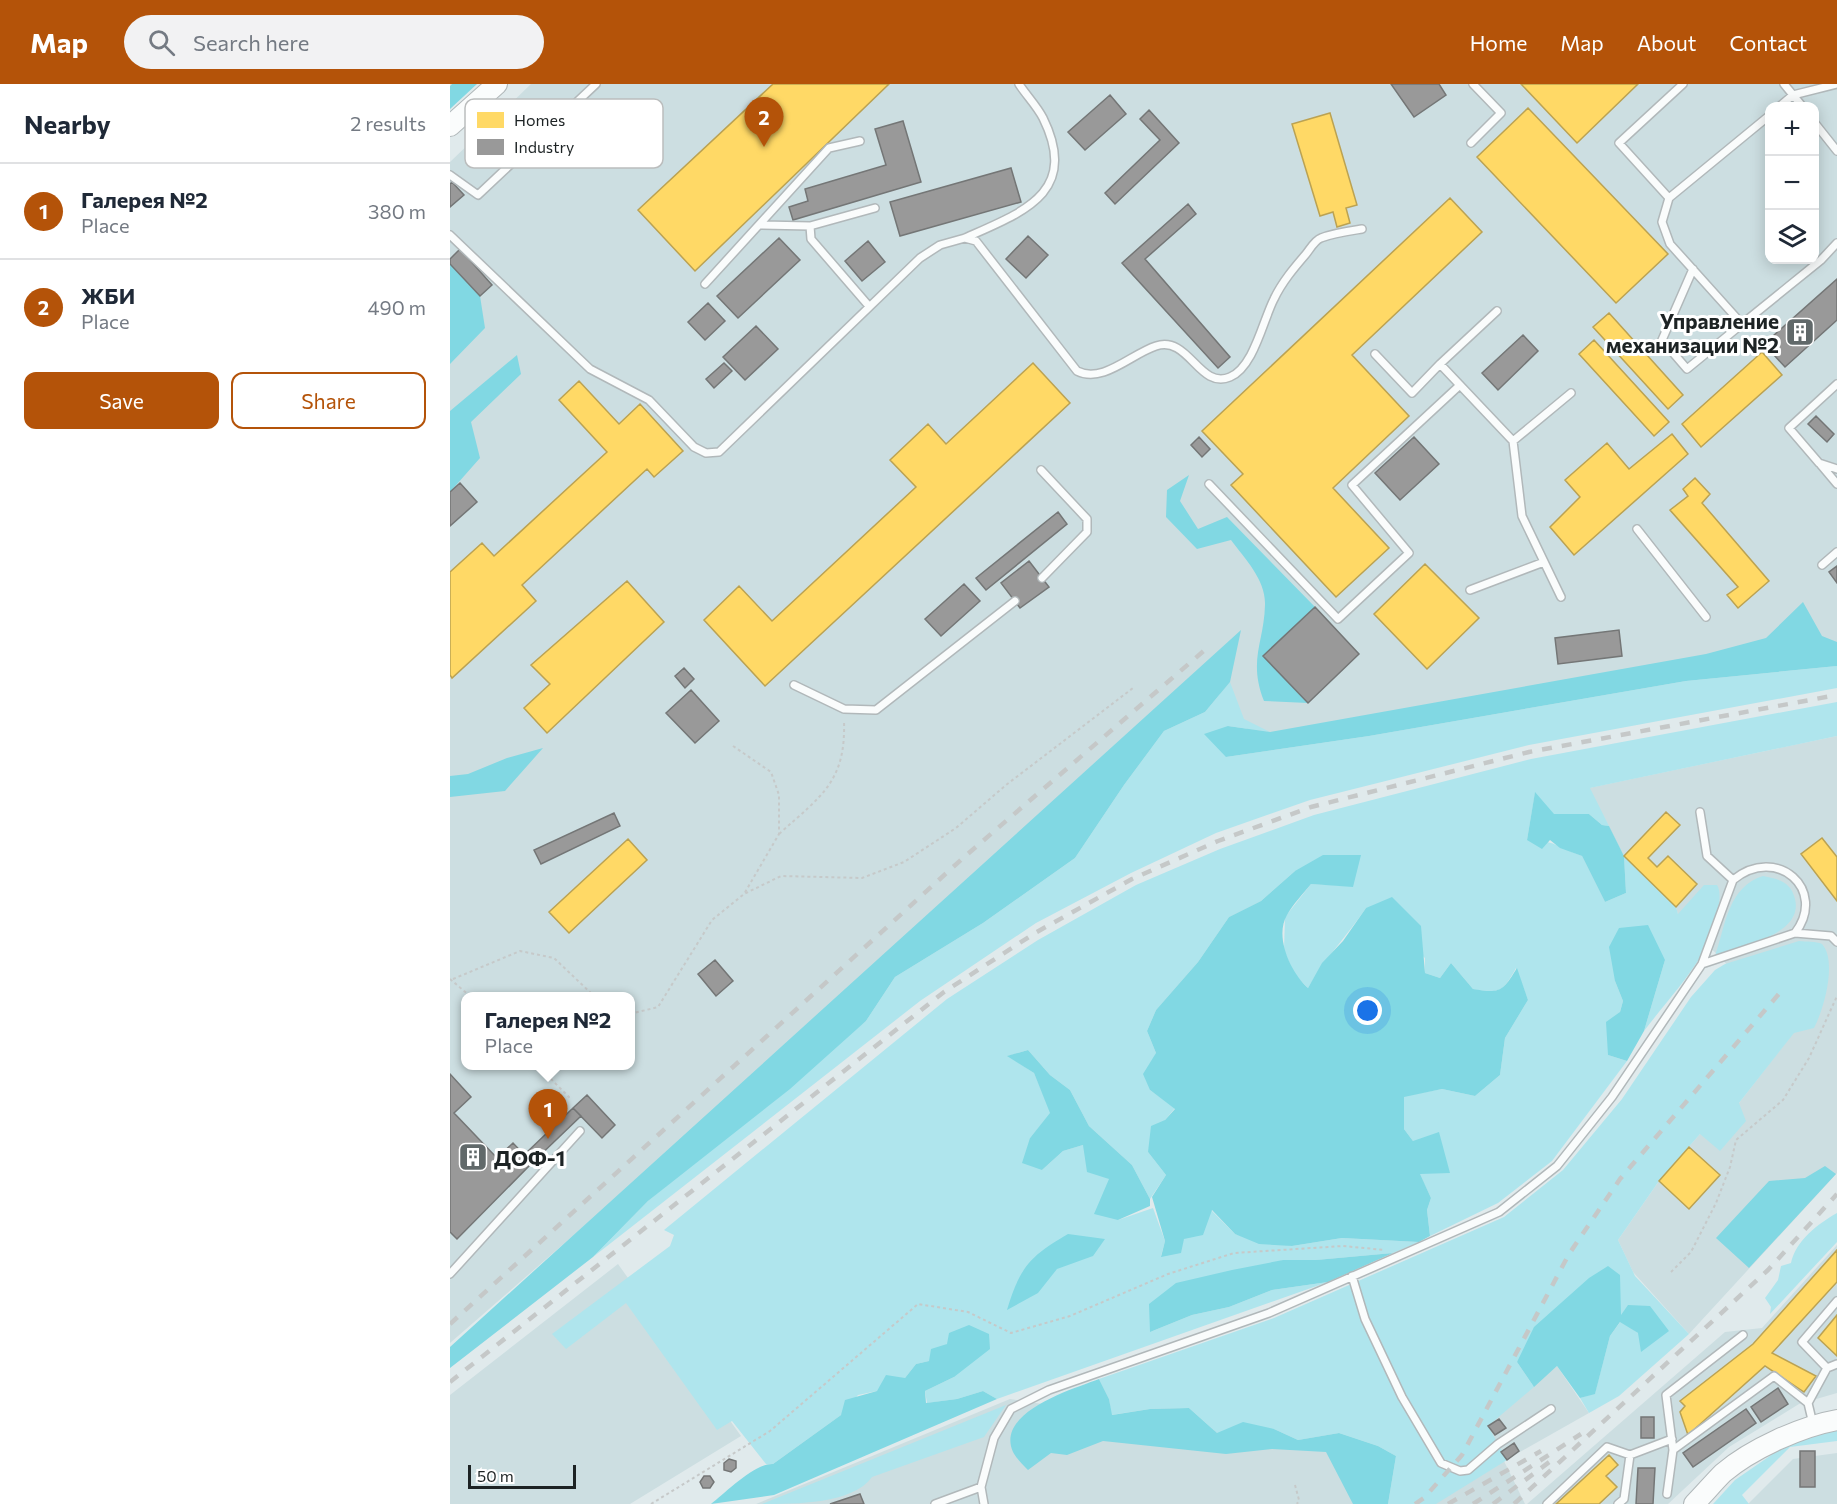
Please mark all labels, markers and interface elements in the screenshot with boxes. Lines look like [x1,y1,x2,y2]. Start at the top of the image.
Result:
search box [124,15,544,69]
text: Map [30,25,88,59]
icon: search [145,26,178,59]
text: Search here [193,29,309,56]
text: Home [1470,30,1527,55]
text: Map [1560,30,1604,55]
text: About [1637,30,1696,55]
text: Contact [1729,30,1807,55]
pin: 2 [744,98,784,147]
legend [465,99,663,168]
map controls [1765,102,1819,264]
button: + [1765,102,1819,156]
text: Nearby [24,108,111,139]
text: Homes [514,110,565,129]
text: 2 results [350,111,426,135]
text: Industry [514,137,574,156]
button: − [1765,156,1819,210]
text: Галерея №2 [81,186,208,213]
text: 1 [39,199,48,223]
text: 380 m [368,199,426,223]
button: layers [1765,210,1819,264]
text: Place [81,213,130,237]
text: ЖБИ [81,282,135,309]
text: 2 [38,295,49,319]
text: 490 m [368,295,426,319]
place label: Управление механизации №2 [1606,308,1779,357]
text: Place [81,309,130,333]
building icon: Управление механизации №2 [1784,316,1816,348]
button: Save [24,372,219,429]
button: Share [231,372,426,429]
popup [461,992,635,1070]
your location [1353,996,1382,1025]
text: Галерея №2 [485,1006,611,1033]
text: Place [485,1033,533,1057]
pin: 1 [528,1090,568,1139]
building icon: ДОФ-1 [457,1141,489,1173]
place label: ДОФ-1 [494,1145,565,1170]
scale bar [468,1462,576,1490]
text: 50 m [477,1466,514,1485]

